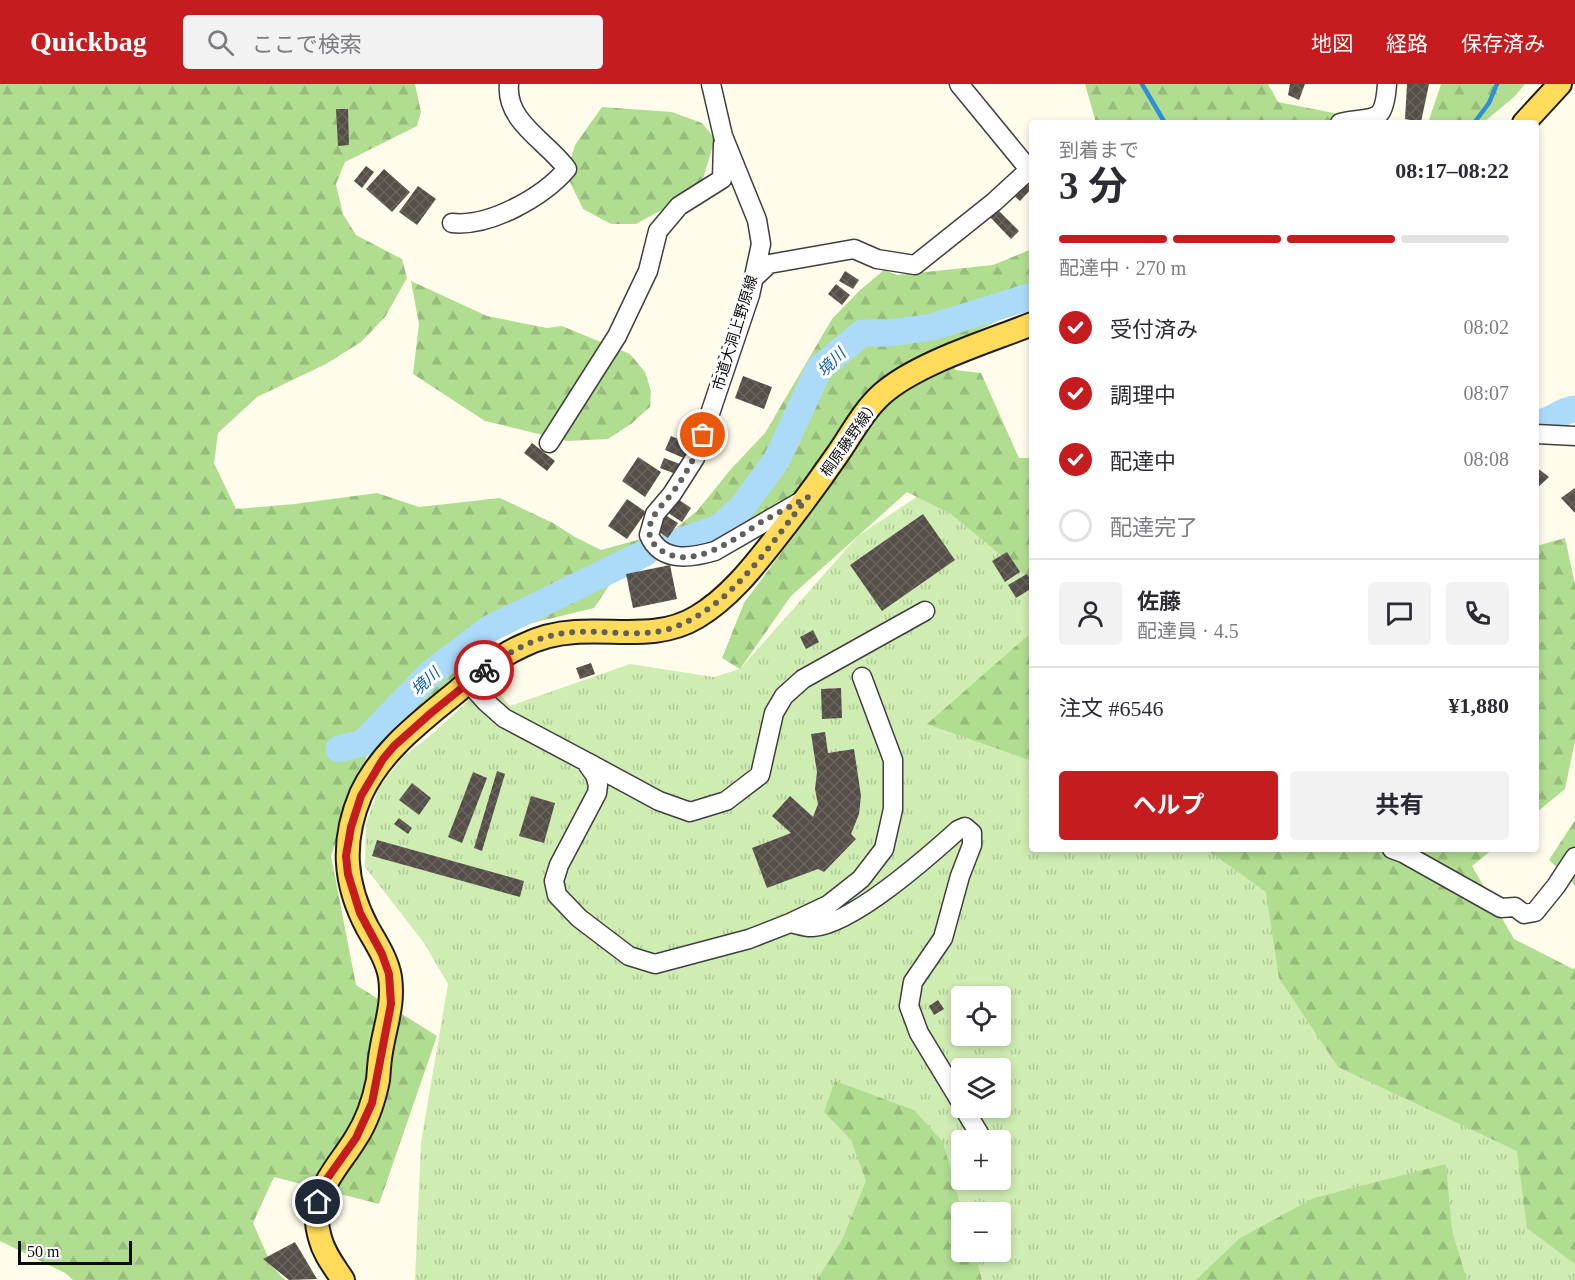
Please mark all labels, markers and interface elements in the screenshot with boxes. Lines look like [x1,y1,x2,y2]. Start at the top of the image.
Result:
search box [183,15,603,69]
text: Quickbag [30,26,147,57]
icon: search [204,26,237,59]
text: ここで検索 [252,32,362,57]
text: 地図 [1311,32,1353,56]
text: 経路 [1386,32,1428,56]
text: 保存済み [1461,32,1545,56]
text: 到着まで [1059,139,1139,161]
text: 08:17–08:22 [1395,158,1509,183]
text: 3 分 [1059,164,1127,207]
text: 配達中 · 270 m [1059,257,1186,279]
street label: 市道大洞上野原線 [710,273,760,393]
icon: check [1059,311,1092,344]
text: 08:02 [1463,316,1509,338]
text: 受付済み [1110,317,1198,342]
water label: 境川 [814,344,850,380]
icon: check [1059,377,1092,410]
text: 08:07 [1463,382,1509,404]
text: 調理中 [1110,383,1176,408]
street label: 棡原藤野線） [818,397,882,479]
pin [677,409,728,460]
icon: bag [686,418,719,451]
icon: check [1059,443,1092,476]
text: 08:08 [1463,448,1509,470]
text: 配達中 [1110,449,1176,474]
text: 配達完了 [1110,515,1198,540]
button: person [1059,582,1122,645]
button: chat [1368,582,1431,645]
button: phone [1446,582,1509,645]
text: 佐藤 [1137,589,1181,614]
text: 配達員 · 4.5 [1137,620,1239,642]
courier [454,640,514,700]
icon: bike [468,654,501,687]
water label: 境川 [408,663,444,698]
text: ¥1,880 [1449,693,1509,718]
text: 注文 #6546 [1059,696,1164,721]
button: ヘルプ [1059,771,1278,840]
button: 共有 [1290,771,1509,840]
map controls [951,986,1011,1262]
button: locate [951,986,1011,1046]
button: layers [951,1058,1011,1118]
button: + [951,1130,1011,1190]
pin [292,1176,343,1227]
icon: home [301,1185,334,1218]
button: − [951,1202,1011,1262]
scale bar [18,1238,132,1266]
text: 50 m [27,1243,59,1260]

